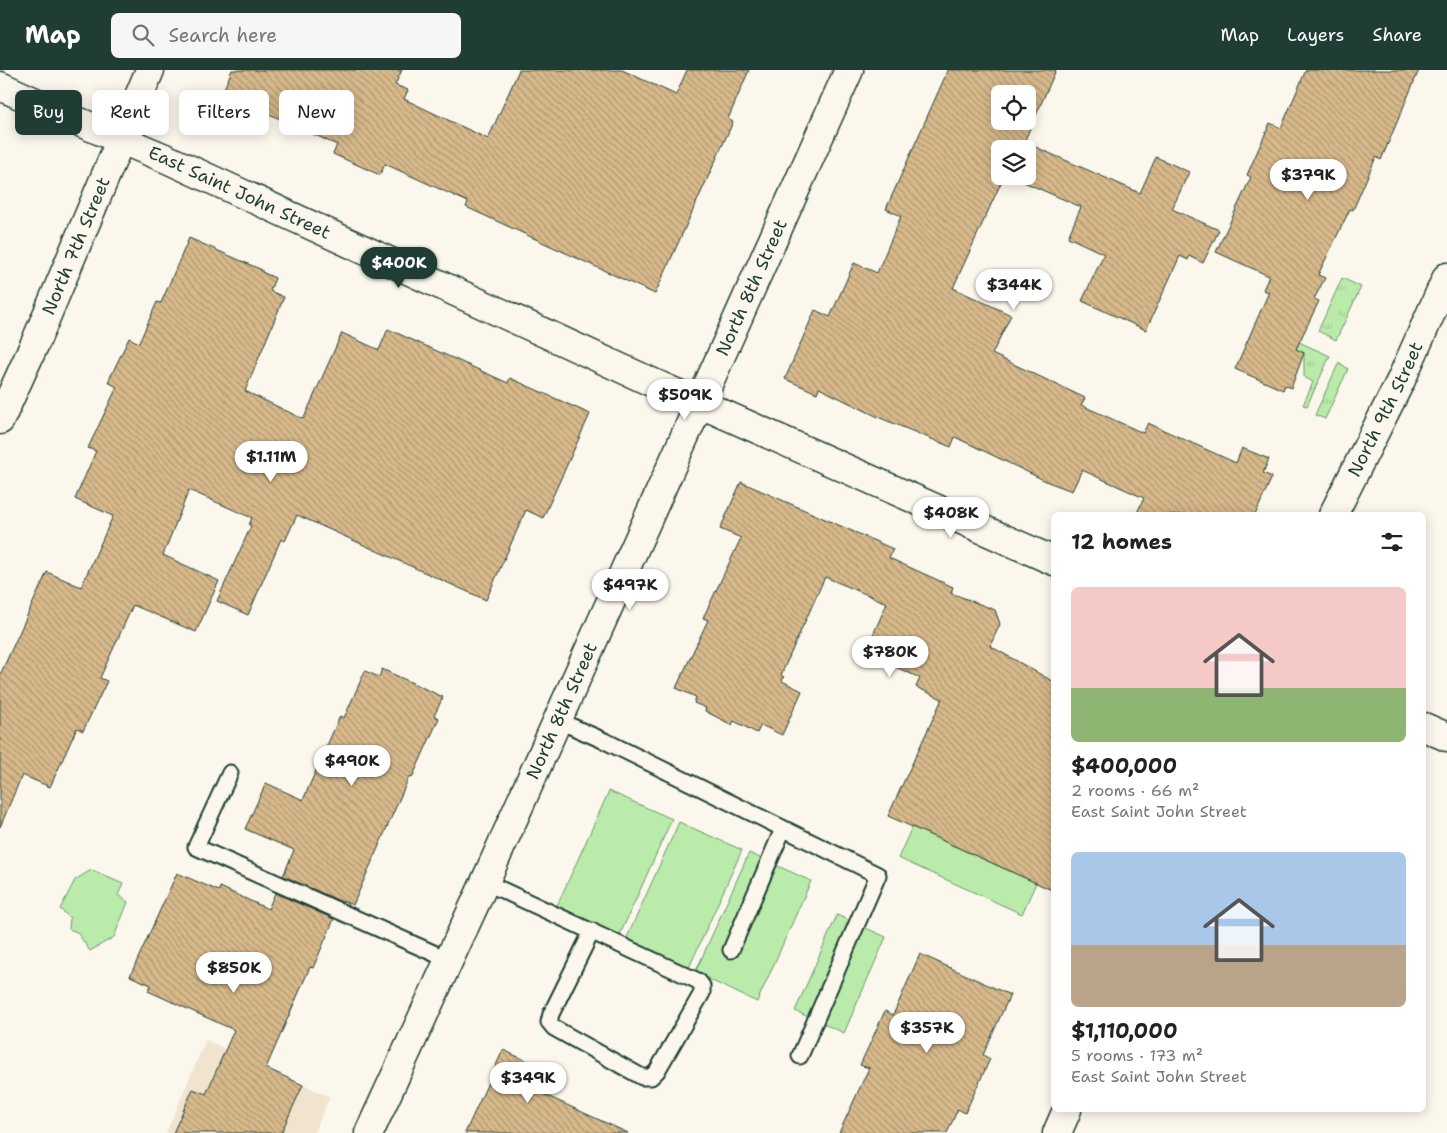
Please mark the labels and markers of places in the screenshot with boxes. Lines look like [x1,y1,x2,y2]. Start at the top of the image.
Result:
pin: $379K [1273,158,1343,201]
pin: $400K [364,246,434,289]
pin: $344K [979,268,1049,311]
pin: $509K [650,378,720,421]
pin: $1.11M [230,440,312,483]
pin: $408K [916,496,986,539]
pin: $497K [595,568,665,611]
pin: $780K [855,636,925,678]
pin: $490K [317,744,387,787]
pin: $850K [199,952,269,994]
pin: $357K [892,1012,962,1054]
pin: $349K [493,1062,563,1104]

